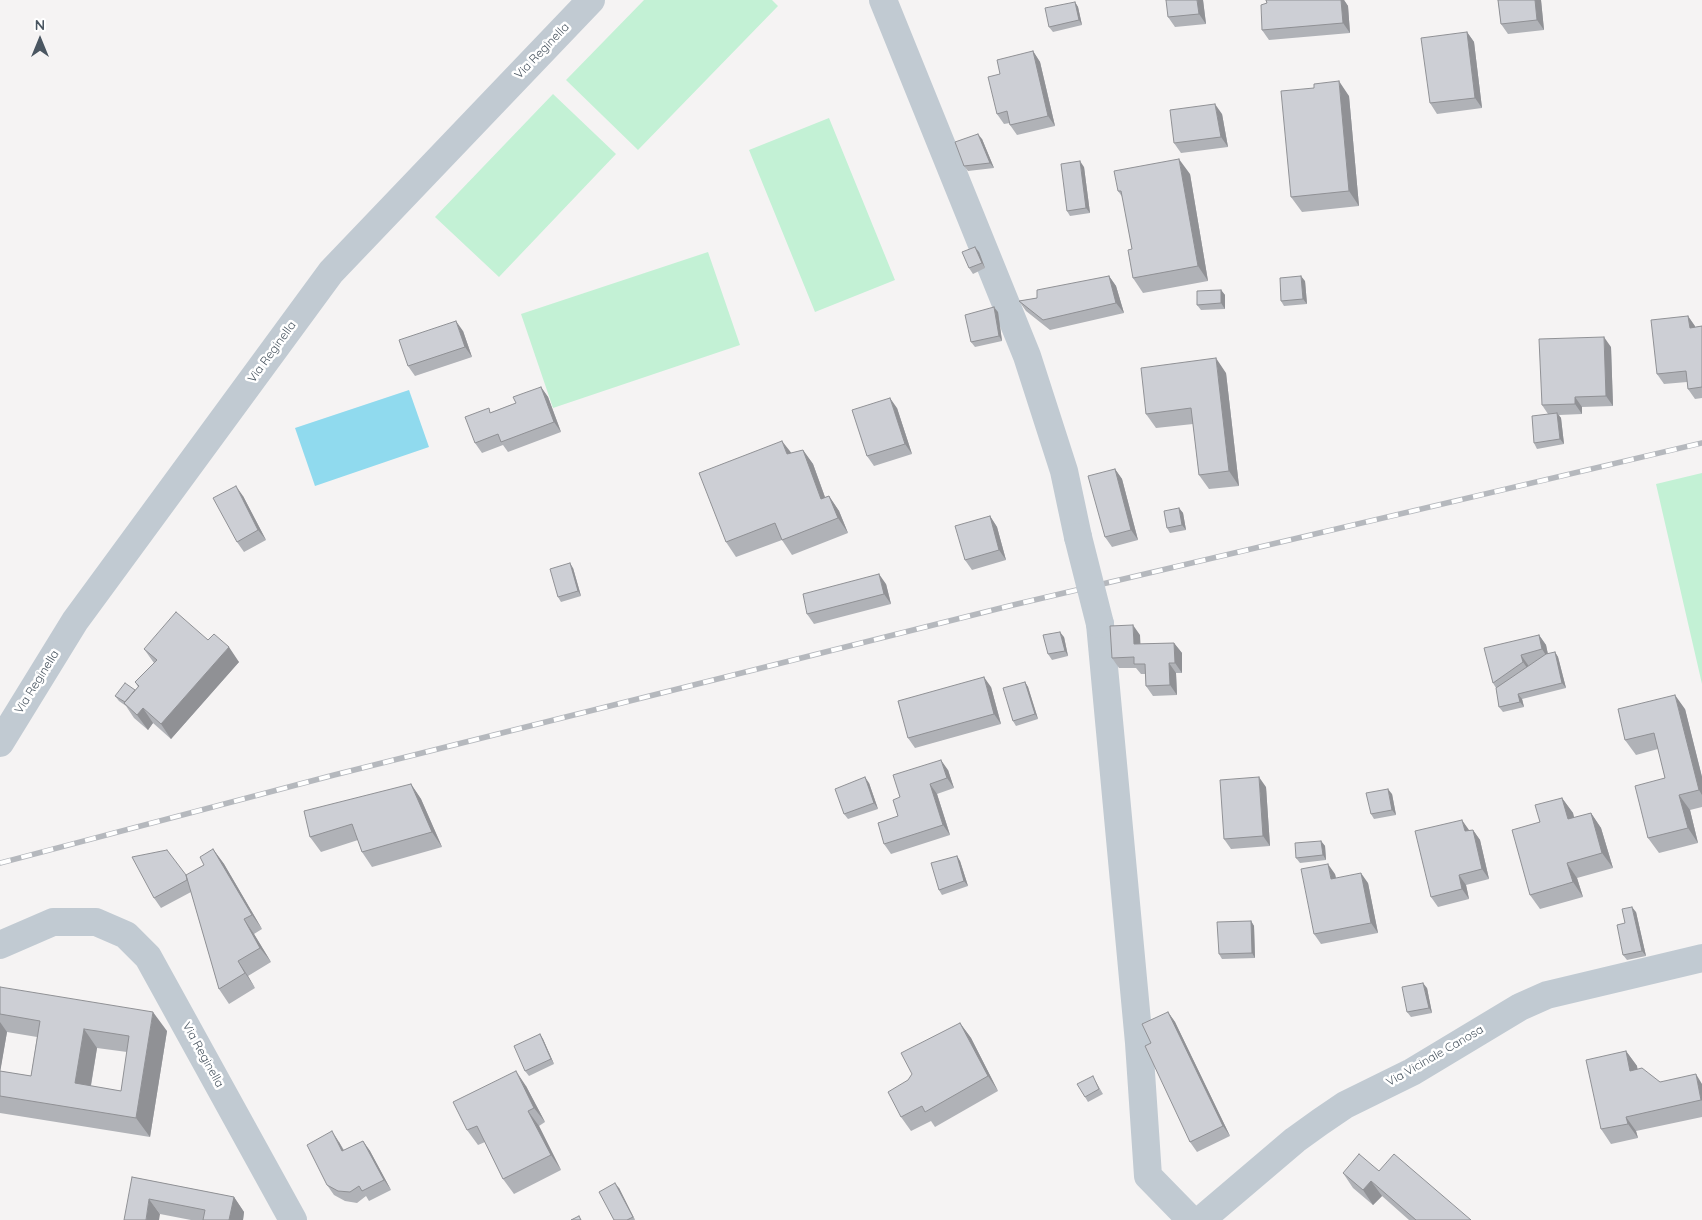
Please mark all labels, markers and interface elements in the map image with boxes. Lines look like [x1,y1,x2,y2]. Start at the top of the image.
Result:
north arrow [15,15,65,65]
text: N [35,16,45,34]
street label: Via Reginella [512,20,572,82]
street label: Via Reginella [245,318,299,386]
street label: Via Reginella [12,648,62,716]
street label: Via Reginella [179,1020,227,1090]
street label: Via Vicinale Canosa [1384,1022,1486,1090]

